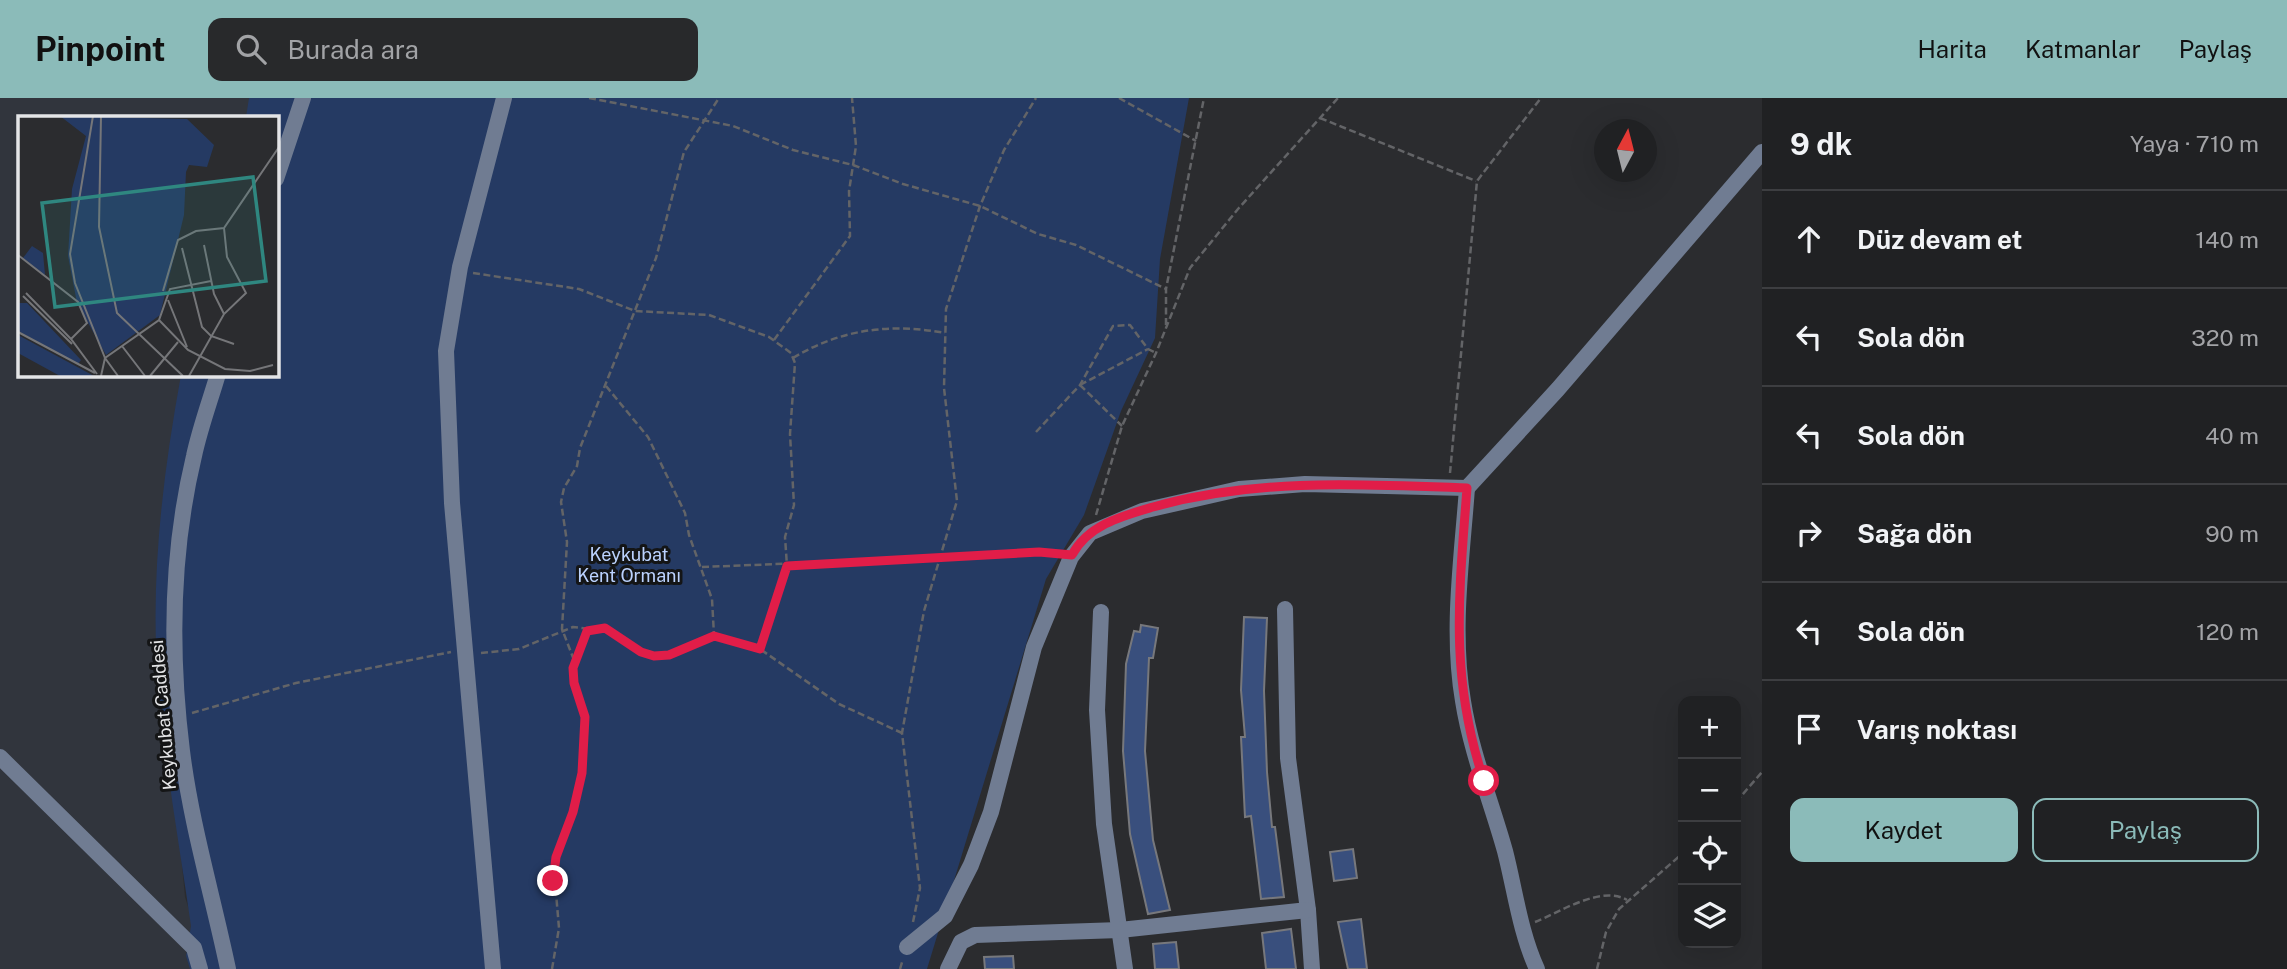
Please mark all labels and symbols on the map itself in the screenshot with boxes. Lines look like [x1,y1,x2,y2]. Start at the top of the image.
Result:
inset map [18,116,278,376]
north arrow [1594,119,1657,182]
park label: Keykubat Kent Ormanı [577,544,681,586]
street label: Keykubat Caddesi [146,639,180,791]
route start [1468,765,1499,796]
route end [537,865,568,896]

